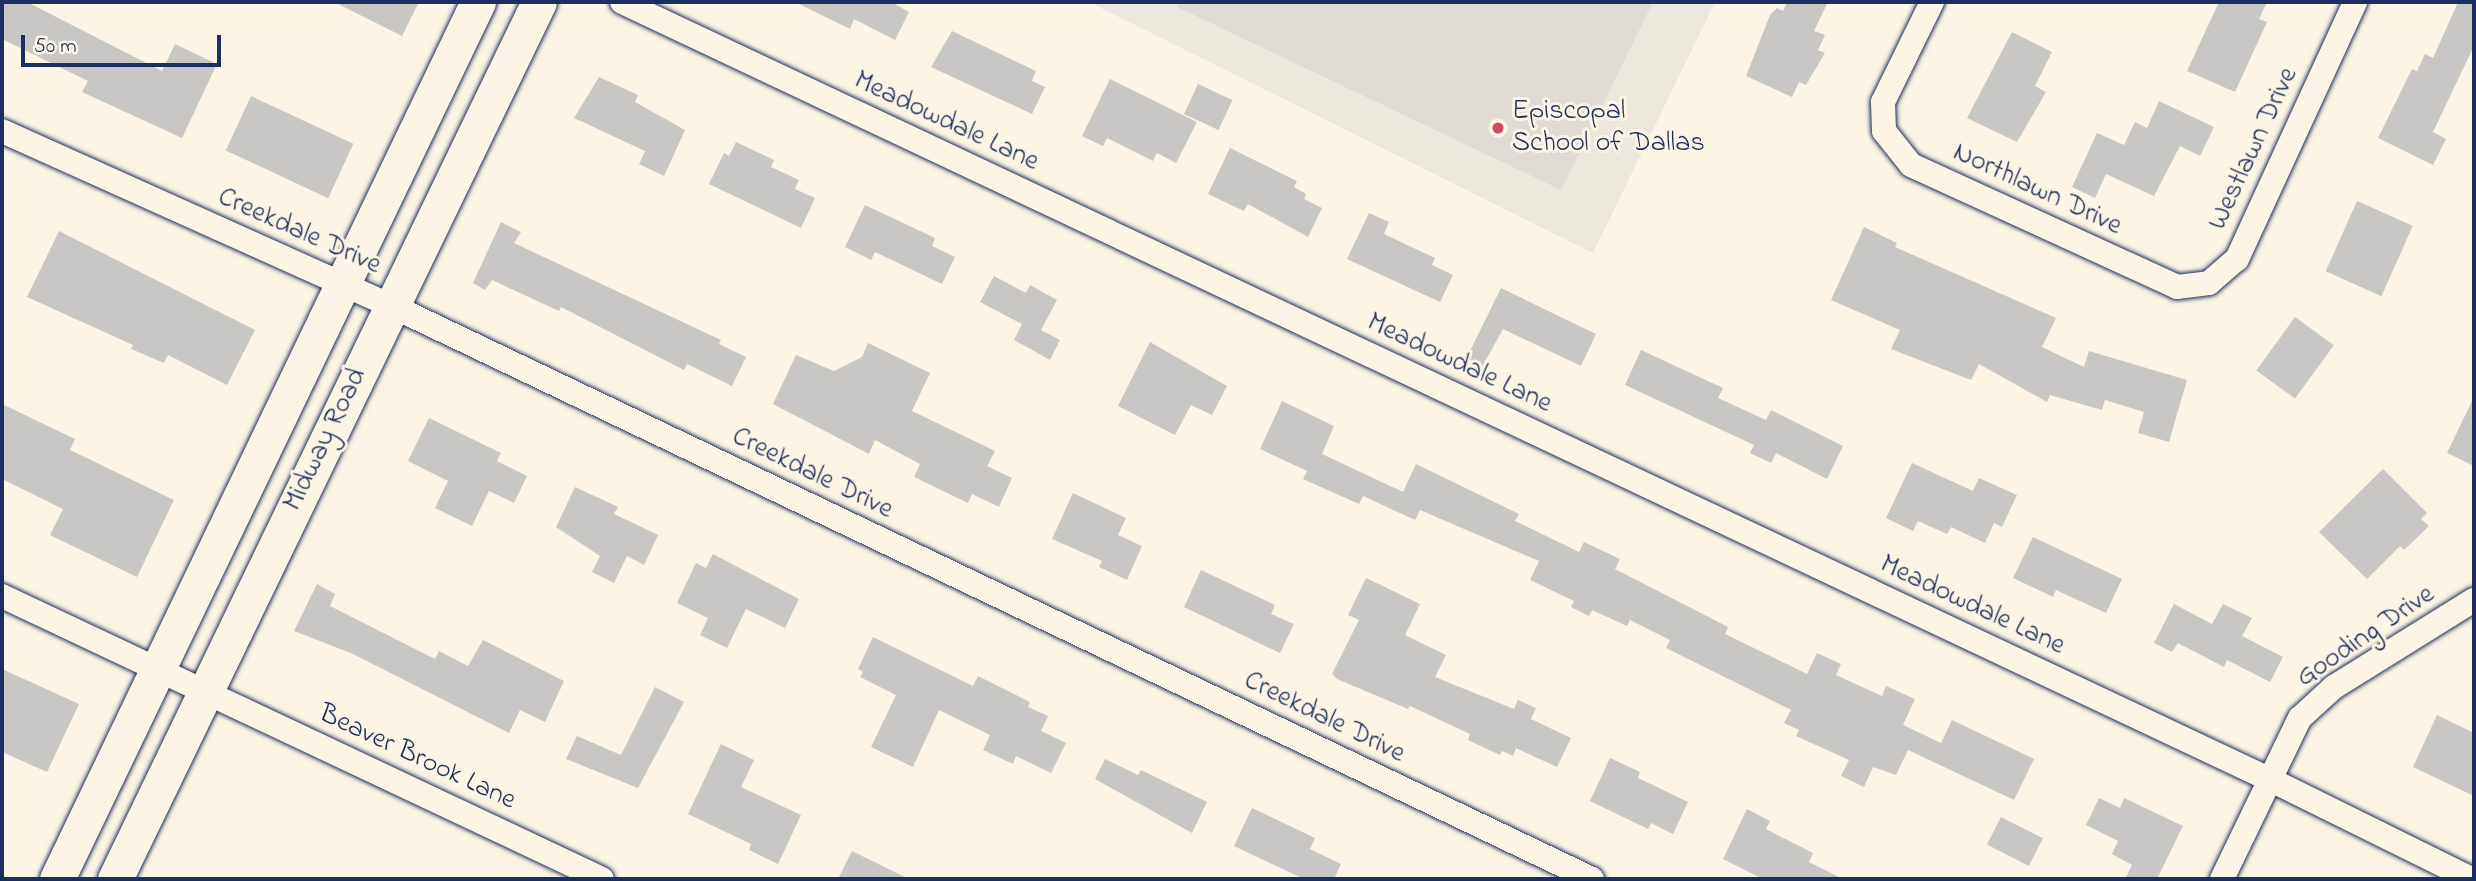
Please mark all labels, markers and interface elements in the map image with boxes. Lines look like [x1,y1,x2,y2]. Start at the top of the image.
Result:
scale bar [24,21,224,65]
text: 50 m [34,32,77,62]
street label: Westlawn Drive [2202,62,2306,236]
street label: Meadowdale Lane [848,65,1044,179]
place label: Episcopal School of Dallas [1512,95,1705,161]
marker: Episcopal School of Dallas [1490,120,1506,136]
street label: Northlawn Drive [1947,136,2127,244]
street label: Creekdale Drive [212,181,386,283]
street label: Meadowdale Lane [1361,307,1557,421]
street label: Midway Road [277,363,375,517]
street label: Creekdale Drive [726,421,898,527]
street label: Meadowdale Lane [1874,549,2070,663]
street label: Gooding Drive [2291,579,2441,695]
street label: Creekdale Drive [1238,665,1410,771]
street label: Beaver Brook Lane [313,698,521,818]

